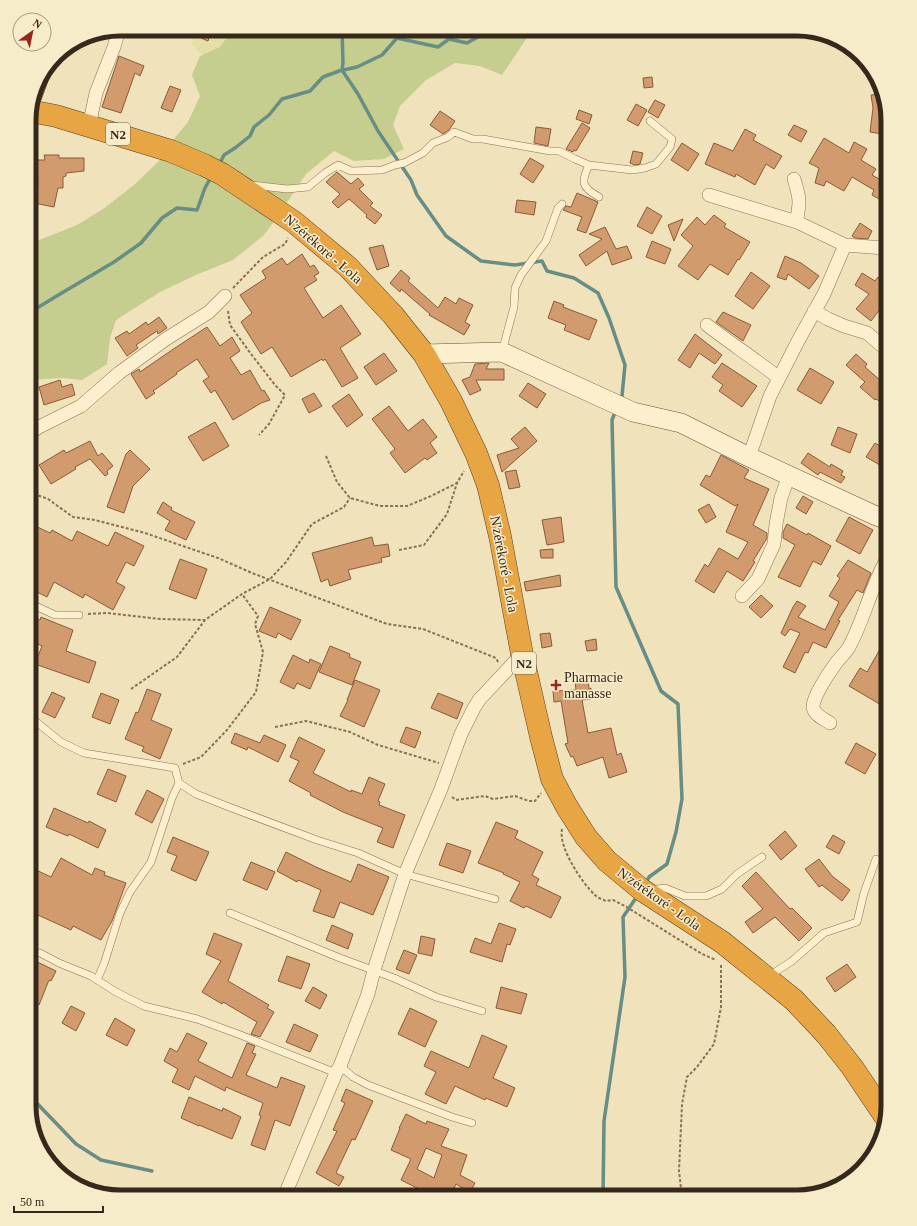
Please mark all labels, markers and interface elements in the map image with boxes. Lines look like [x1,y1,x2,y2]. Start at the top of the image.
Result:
north arrow [12,12,52,52]
text: N [31,16,44,31]
road number: N2 [106,123,130,145]
street label: N'zérékoré - Lola [281,211,366,287]
street label: N'zérékoré - Lola [487,514,521,614]
road number: N2 [512,652,536,674]
place label: Pharmacie manasse [564,670,623,701]
marker: Pharmacie manasse [551,680,561,690]
street label: N'zérékoré - Lola [615,865,704,934]
scale bar [14,1188,103,1214]
text: 50 m [20,1195,45,1209]

